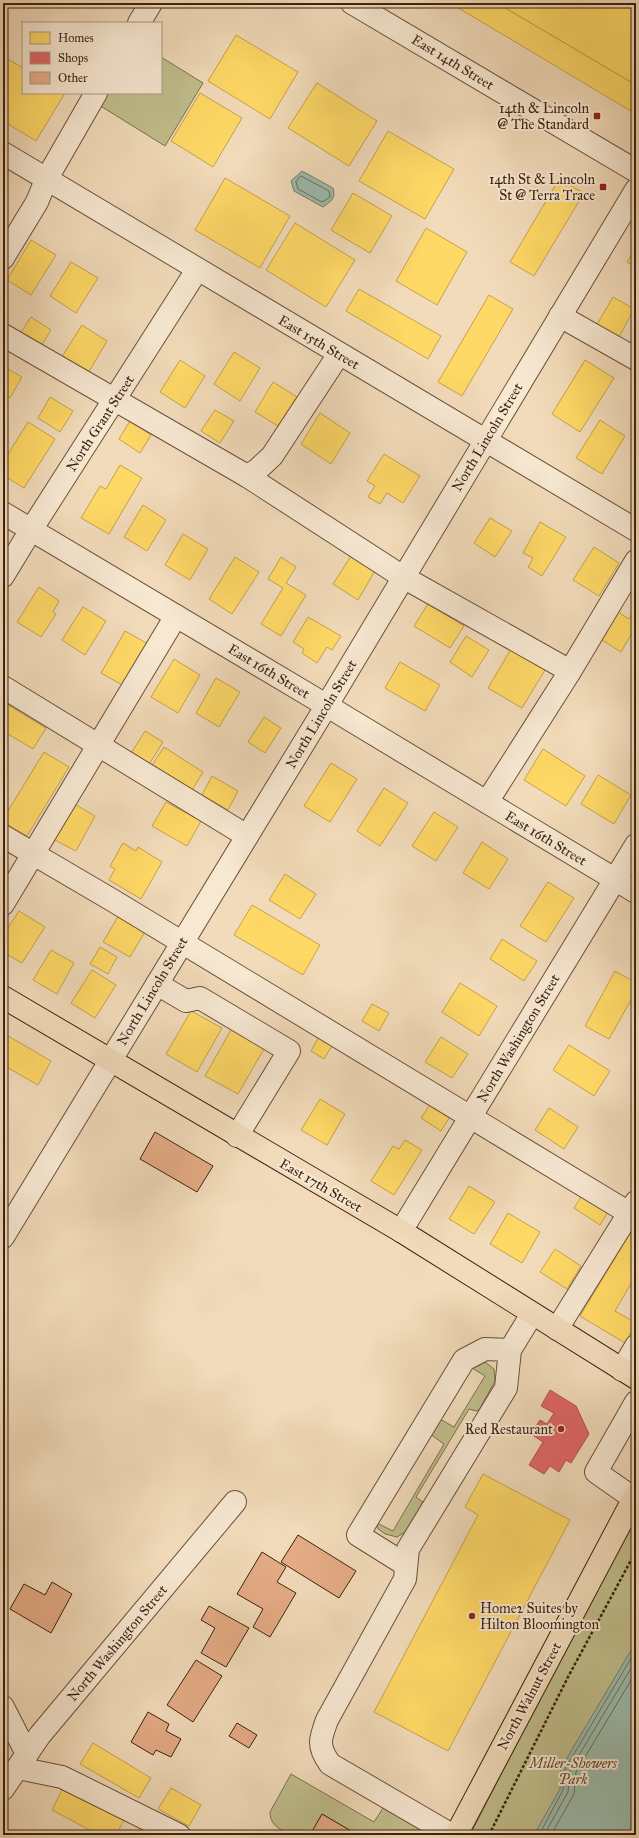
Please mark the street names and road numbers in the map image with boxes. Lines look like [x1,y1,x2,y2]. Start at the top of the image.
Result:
street label: East 14th Street [409,31,497,94]
street label: East 15th Street [275,312,362,373]
street label: North Grant Street [63,372,138,475]
street label: North Lincoln Street [448,380,527,495]
street label: East 16th Street [225,640,313,702]
street label: North Lincoln Street [282,657,361,772]
street label: East 16th Street [502,807,590,869]
street label: North Lincoln Street [113,934,192,1049]
street label: North Washington Street [473,971,563,1105]
street label: East 17th Street [276,1155,365,1216]
street label: North Washington Street [64,1582,171,1705]
street label: North Walnut Street [494,1639,565,1753]

